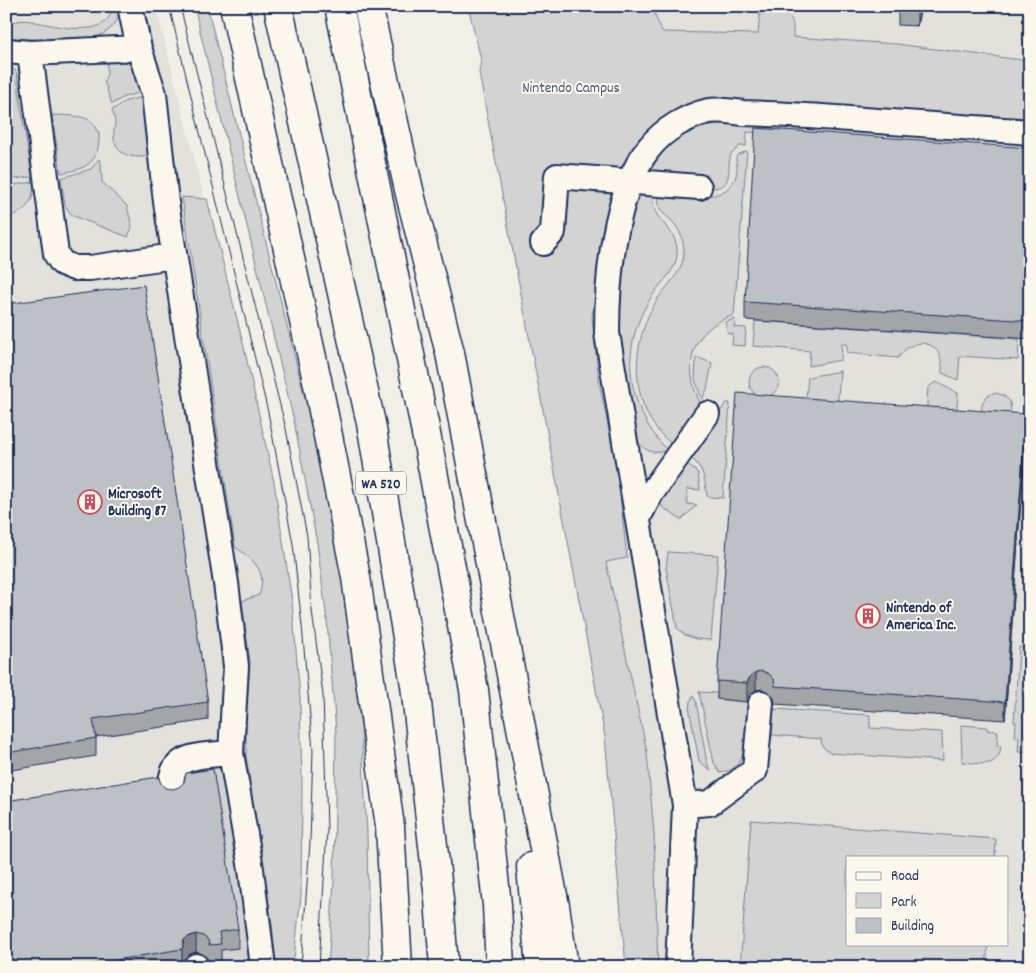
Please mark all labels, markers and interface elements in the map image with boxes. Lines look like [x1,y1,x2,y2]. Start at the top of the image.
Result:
park label: Nintendo Campus [522,78,620,100]
road number: WA 520 [356,472,406,494]
place label: Microsoft Building 87 [108,484,167,523]
building icon: Microsoft Building 87 [77,489,103,515]
place label: Nintendo of America Inc. [886,598,957,637]
building icon: Nintendo of America Inc. [855,603,881,629]
legend [846,856,1008,946]
text: Road [891,866,919,888]
text: Park [891,892,917,914]
text: Building [891,916,934,938]

